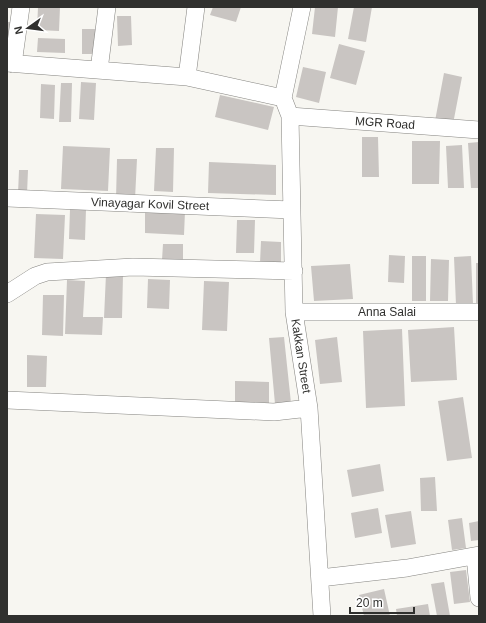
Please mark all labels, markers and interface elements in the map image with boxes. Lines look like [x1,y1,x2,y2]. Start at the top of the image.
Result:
north arrow [8,8,48,48]
text: N [12,25,25,36]
street label: MGR Road [355,114,415,132]
street label: Vinayagar Kovil Street [91,195,210,213]
street label: Anna Salai [358,305,416,319]
street label: Kakkan Street [288,318,314,395]
scale bar [350,589,414,615]
text: 20 m [356,596,383,610]

